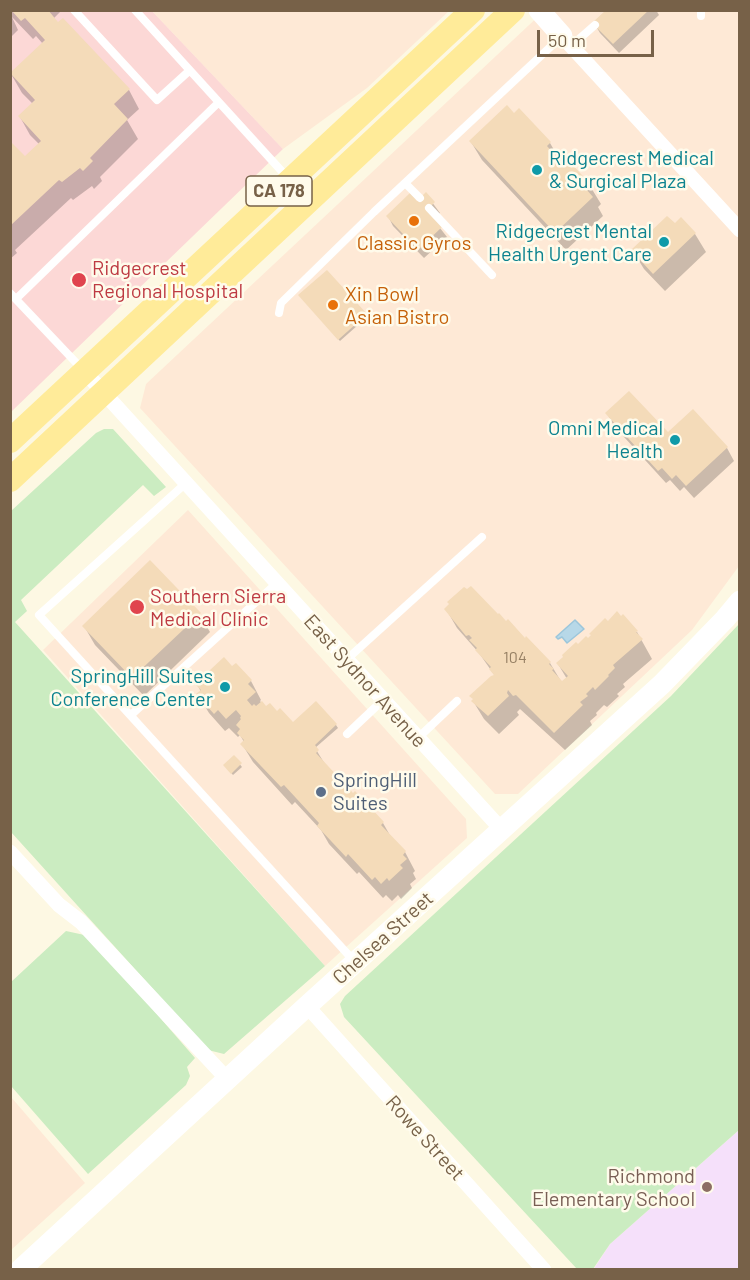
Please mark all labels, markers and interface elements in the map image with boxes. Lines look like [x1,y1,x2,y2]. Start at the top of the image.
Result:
scale bar [540,18,657,56]
text: 50 m [548,29,586,51]
place label: Ridgecrest Medical & Surgical Plaza [549,146,714,193]
marker: Ridgecrest Medical & Surgical Plaza [530,163,544,177]
road number: CA 178 [246,176,312,206]
marker: Classic Gyros [407,214,421,228]
place label: Ridgecrest Mental Health Urgent Care [488,219,652,266]
place label: Classic Gyros [357,231,471,255]
marker: Ridgecrest Mental Health Urgent Care [657,235,671,249]
place label: Ridgecrest Regional Hospital [92,256,243,303]
marker: Ridgecrest Regional Hospital [70,271,88,289]
place label: Xin Bowl Asian Bistro [345,282,449,329]
marker: Xin Bowl Asian Bistro [326,298,340,312]
place label: Omni Medical Health [548,416,663,463]
marker: Omni Medical Health [668,433,682,447]
place label: Southern Sierra Medical Clinic [150,584,286,631]
marker: Southern Sierra Medical Clinic [128,598,146,616]
street label: East Sydnor Avenue [299,609,431,753]
house number: 104 [503,648,527,668]
place label: SpringHill Suites Conference Center [50,664,213,711]
marker: SpringHill Suites Conference Center [218,680,232,694]
place label: SpringHill Suites [333,768,417,815]
marker: SpringHill Suites [314,785,328,799]
street label: Chelsea Street [328,887,438,989]
street label: Rowe Street [381,1091,469,1185]
place label: Richmond Elementary School [532,1164,695,1211]
marker: Richmond Elementary School [700,1180,714,1194]

